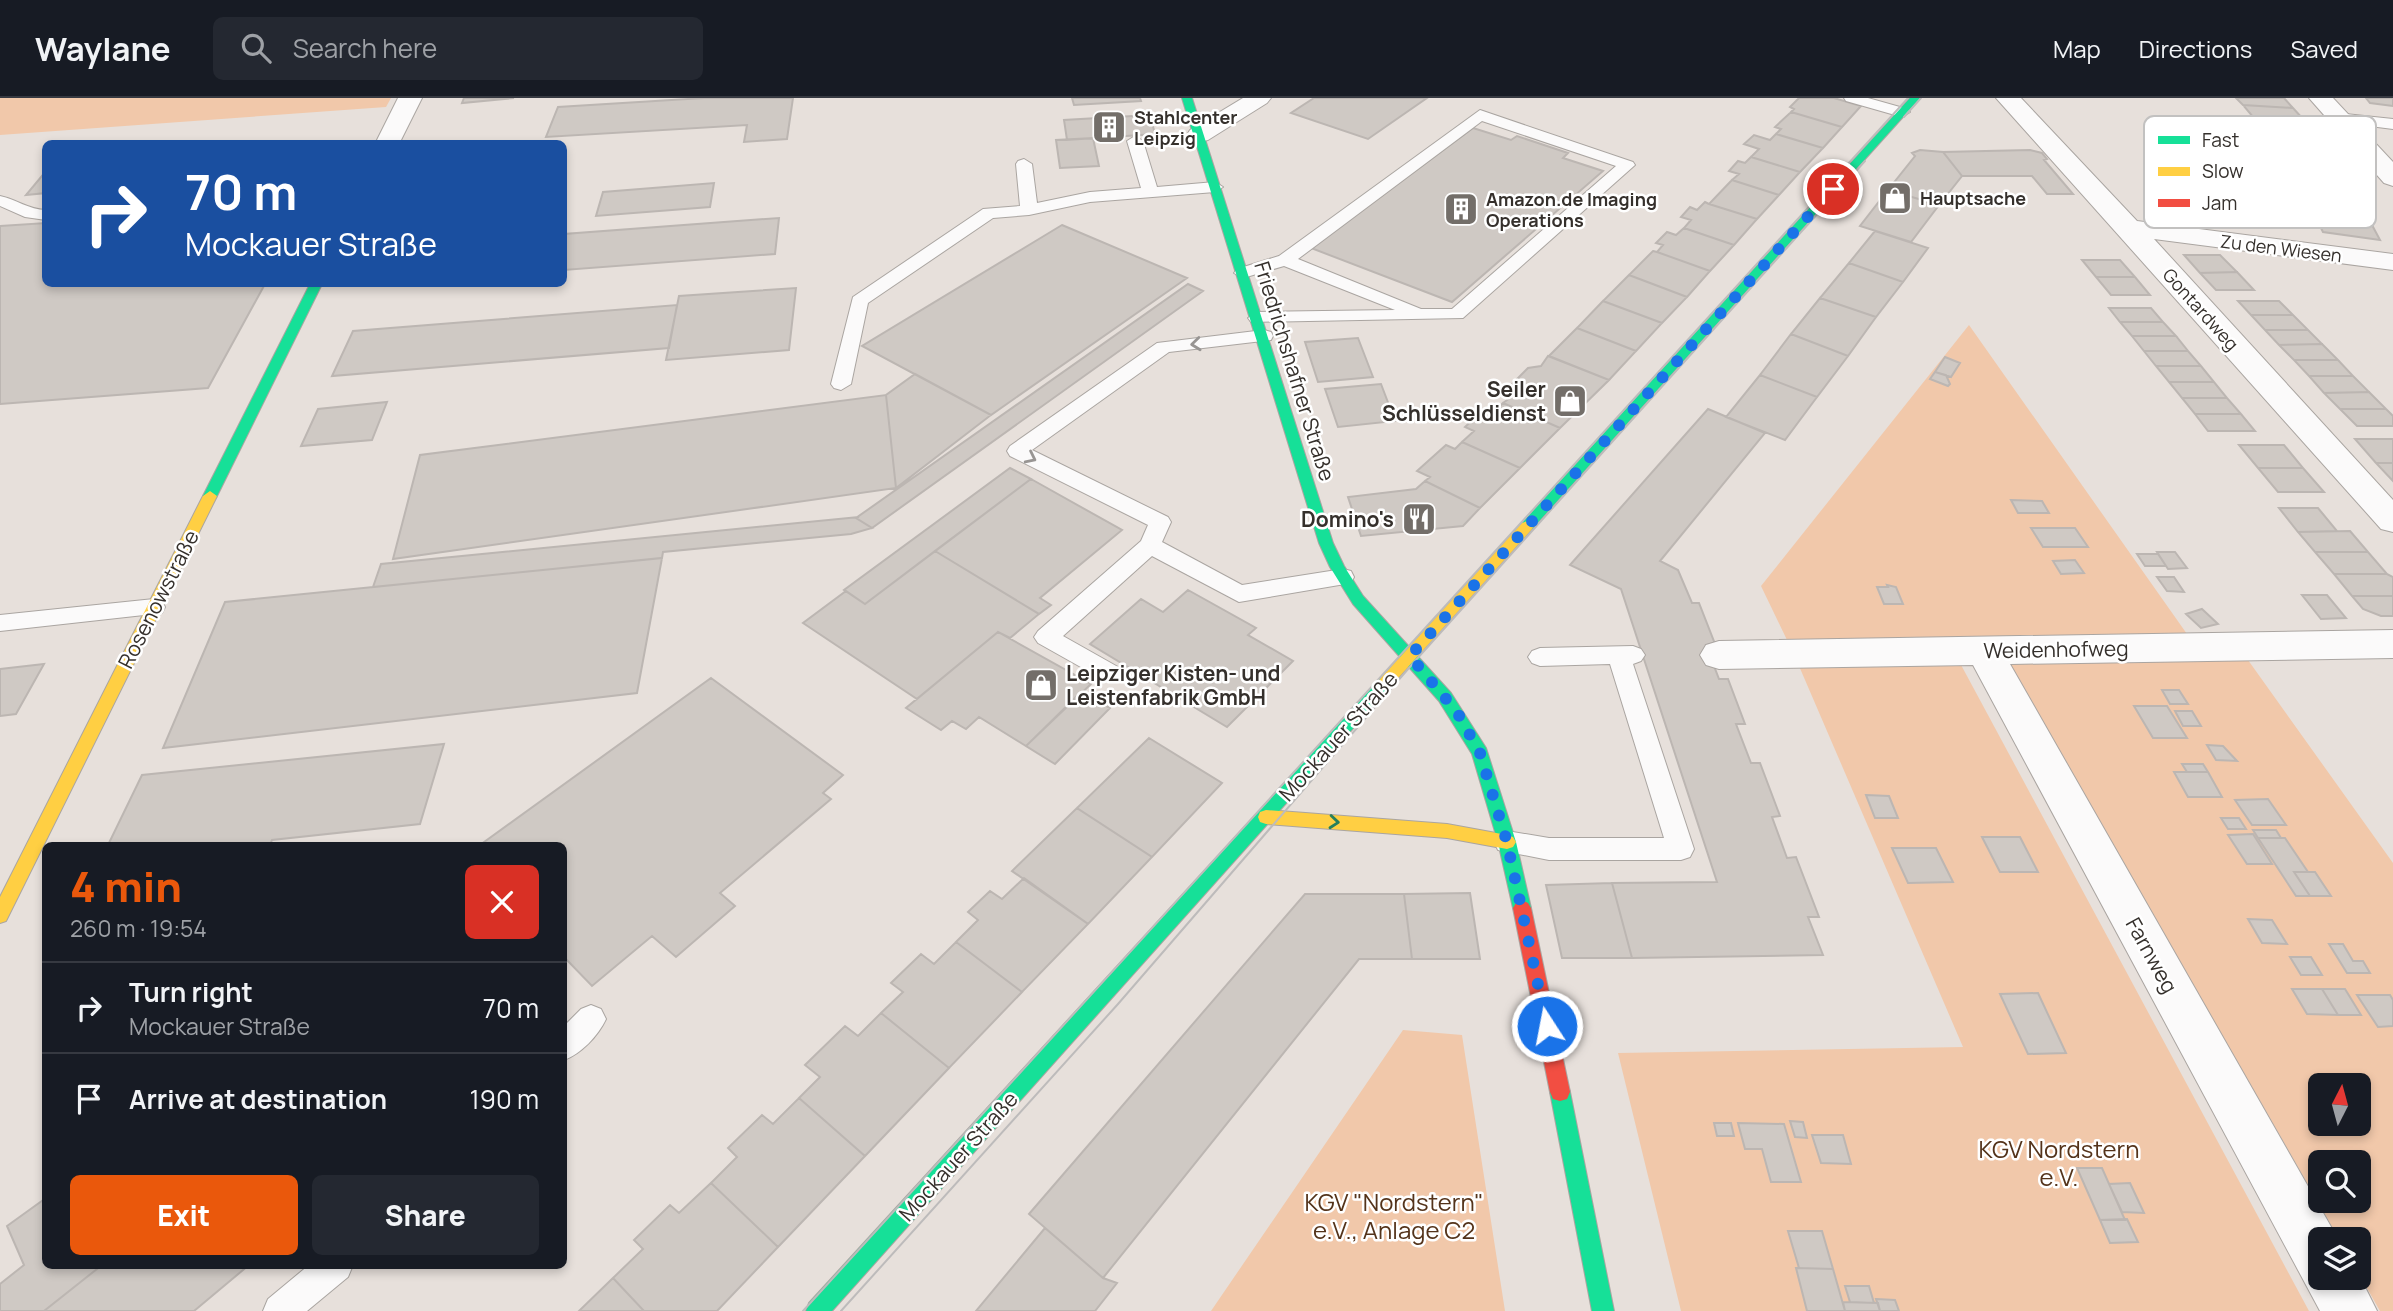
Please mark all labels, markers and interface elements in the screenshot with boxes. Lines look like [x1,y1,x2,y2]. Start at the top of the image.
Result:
search box [213,17,703,80]
text: Waylane [35,26,171,71]
icon: search [237,29,275,67]
text: Search here [293,30,437,66]
text: Map [2053,32,2101,65]
text: Directions [2139,32,2252,65]
text: Saved [2290,32,2358,65]
place label: Stahlcenter Leipzig [1134,105,1238,150]
building icon: Stahlcenter Leipzig [1090,108,1128,146]
legend [2144,116,2376,228]
text: Fast [2202,127,2239,153]
text: 70 m [185,158,297,225]
text: Slow [2202,158,2244,184]
pin [1803,159,1863,219]
icon: right [70,168,161,259]
icon: arrive [1814,170,1852,208]
shop icon: Hauptsache [1876,179,1914,217]
place label: Hauptsache [1920,186,2026,210]
place label: Amazon.de Imaging Operations [1486,187,1657,232]
building icon: Amazon.de Imaging Operations [1442,190,1480,228]
text: Jam [2202,190,2237,216]
text: Mockauer Straße [185,222,437,266]
street label: Zu den Wiesen [2219,229,2343,267]
street label: Friedrichshafner Straße [1248,258,1342,484]
street label: Gontardweg [2158,263,2244,355]
one-way arrow [1190,336,1202,351]
place label: Seiler Schlüsseldienst [1382,375,1546,427]
shop icon: Seiler Schlüsseldienst [1551,382,1589,420]
one-way arrow [1024,450,1036,464]
restaurant icon: Domino's [1400,500,1438,538]
place label: Domino's [1301,505,1394,533]
street label: Rosenowstraße [111,525,205,673]
street label: Weidenhofweg [1983,634,2129,664]
place label: Leipziger Kisten- und Leistenfabrik GmbH [1066,659,1280,711]
street label: Mockauer Straße [1272,665,1404,807]
shop icon: Leipziger Kisten- und Leistenfabrik GmbH [1022,666,1060,704]
one-way arrow [1329,814,1340,829]
text: 4 min [70,857,182,915]
button: close [465,865,539,939]
text: 260 m · 19:54 [70,912,207,944]
street label: Farnweg [2120,912,2184,998]
text: Turn right [129,974,253,1010]
icon: right [70,989,108,1027]
position arrow [1510,989,1584,1063]
text: 70 m [483,990,539,1026]
text: Mockauer Straße [129,1010,310,1042]
north arrow [2308,1073,2371,1136]
map controls [2308,1073,2371,1290]
icon: arrive [70,1080,108,1118]
text: Arrive at destination [129,1081,387,1117]
text: 190 m [470,1081,539,1117]
street label: Mockauer Straße [892,1085,1024,1227]
park label: KGV Nordstern e.V. [1979,1132,2139,1193]
button: search [2308,1150,2371,1213]
button: Exit [70,1175,298,1255]
button: Share [312,1175,539,1255]
park label: KGV "Nordstern" e.V., Anlage C2 [1304,1185,1484,1246]
button: layers [2308,1227,2371,1290]

